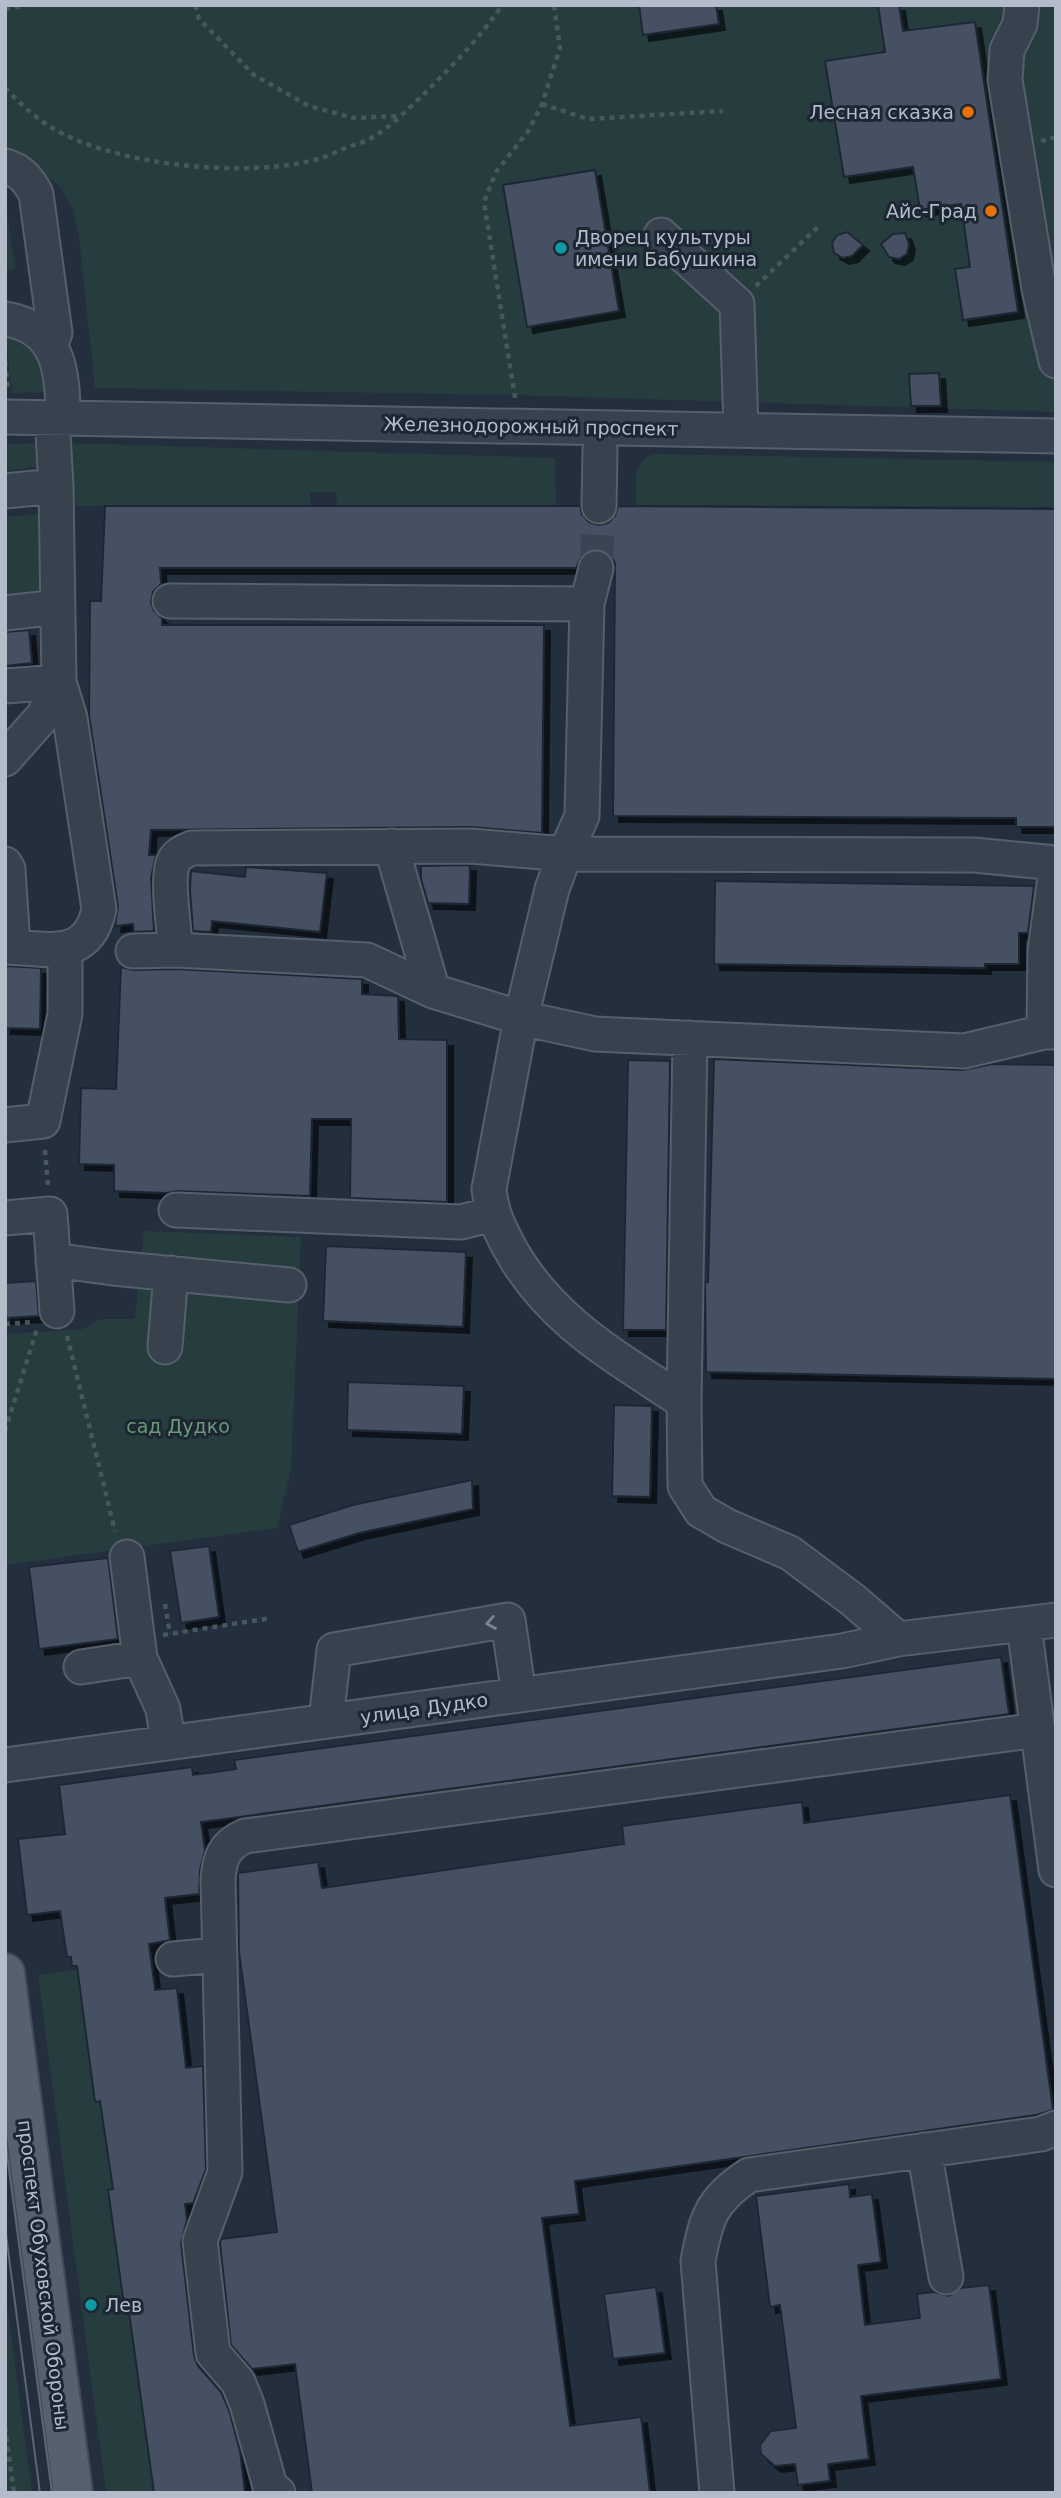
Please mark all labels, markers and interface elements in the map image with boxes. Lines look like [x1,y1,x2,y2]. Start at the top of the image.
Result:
place label: Лесная сказка [809,101,954,123]
marker: Лесная сказка [960,104,976,120]
place label: Айс-Град [886,200,977,222]
marker: Айс-Град [983,203,999,219]
place label: Дворец культуры имени Бабушкина [575,226,757,270]
marker: Дворец культуры имени Бабушкина [553,240,569,256]
street label: Железнодорожный проспект [383,412,679,440]
park label: сад Дудко [126,1415,230,1437]
one-way arrow [486,1614,498,1629]
street label: улица Дудко [359,1688,489,1728]
street label: проспект Обуховской Обороны [14,2119,74,2431]
place label: Лев [105,2294,142,2316]
marker: Лев [83,2297,99,2313]

